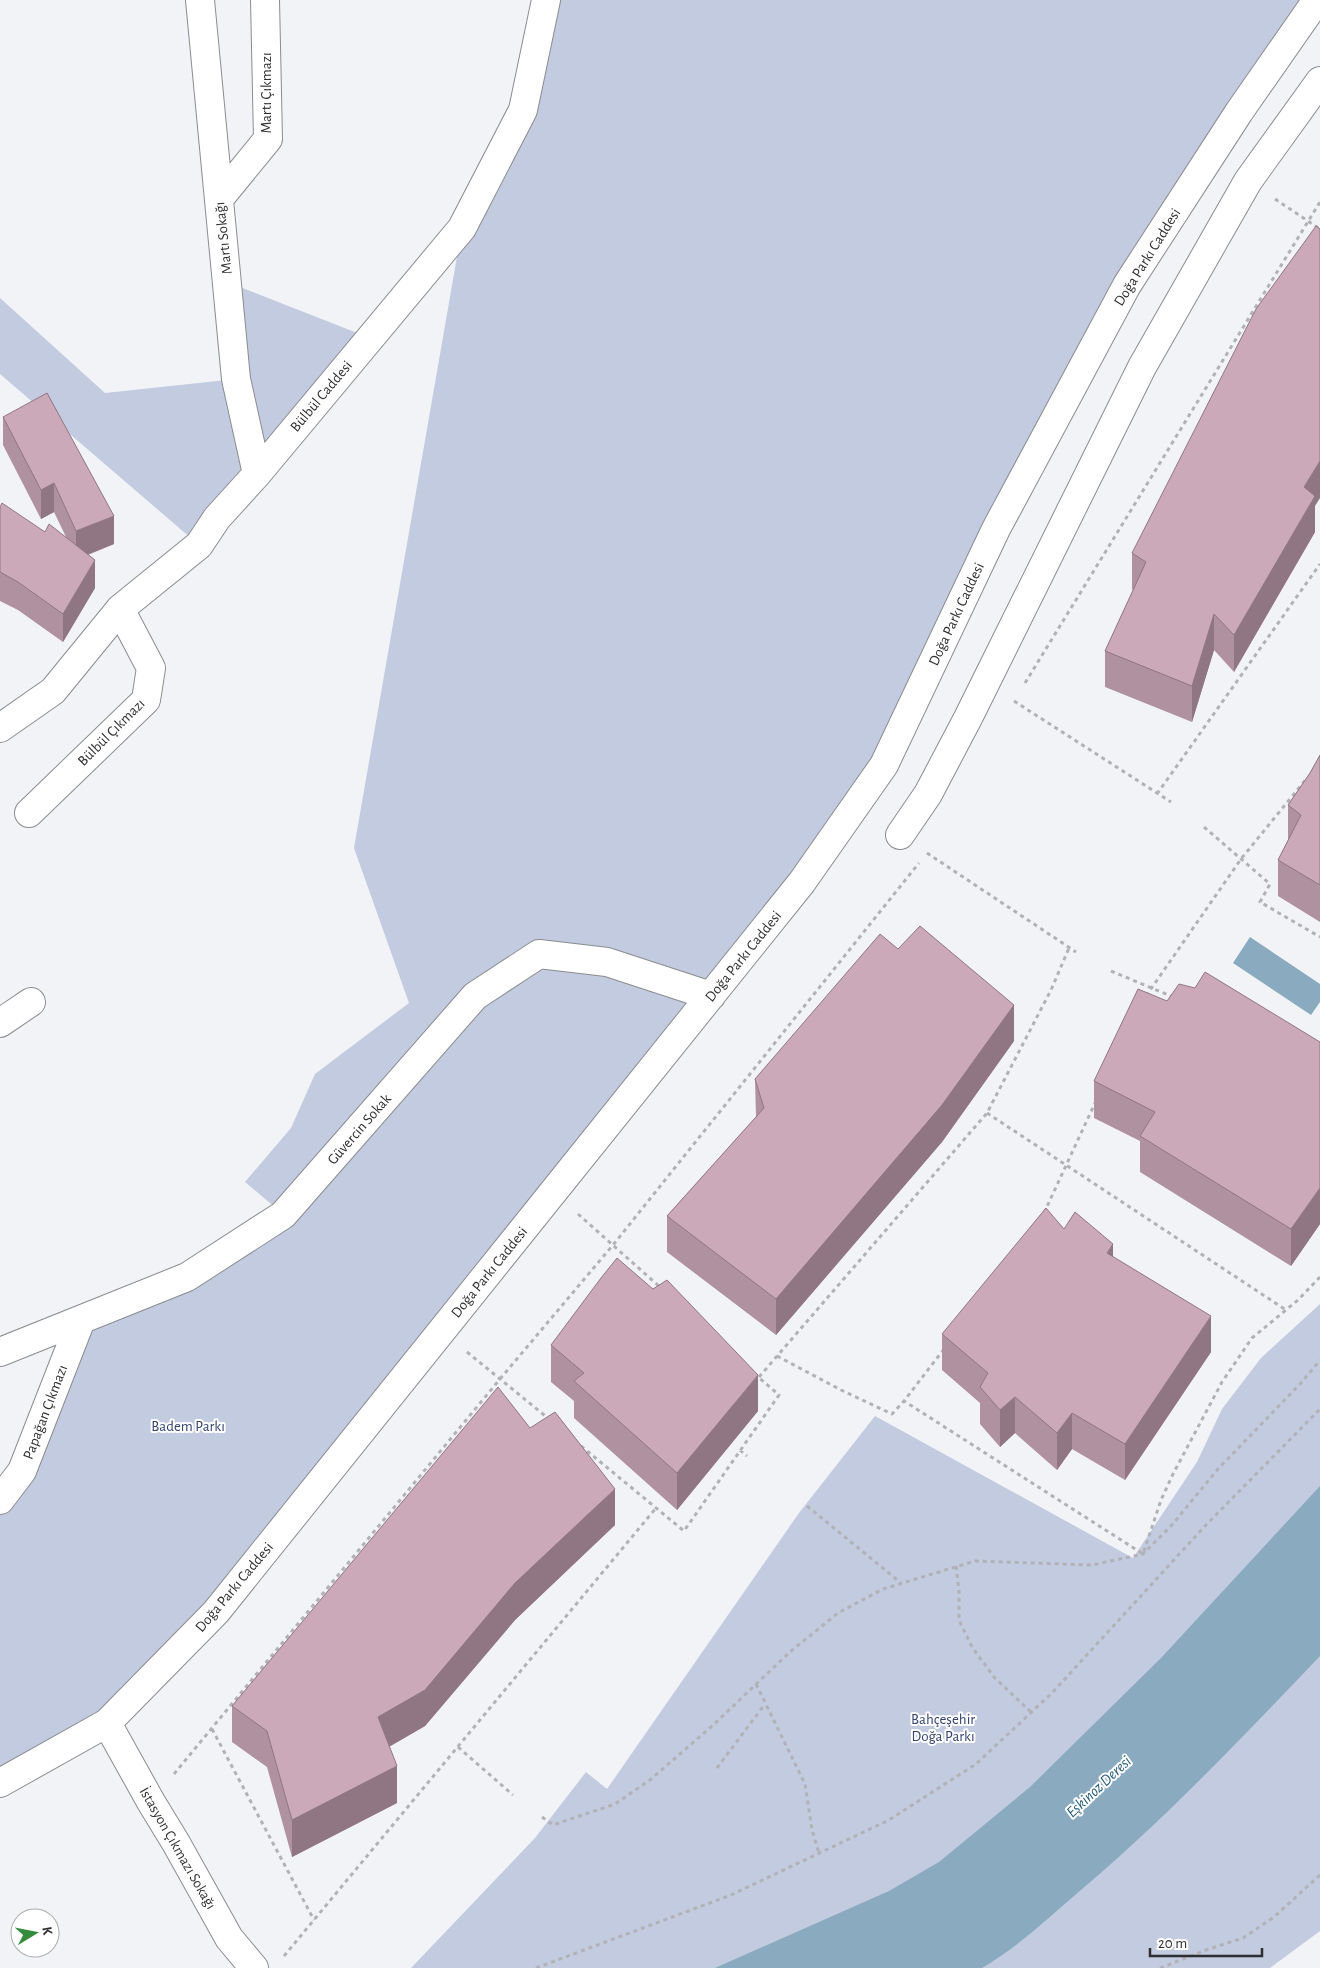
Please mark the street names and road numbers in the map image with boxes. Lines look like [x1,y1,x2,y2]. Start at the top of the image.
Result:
street label: Martı Çıkmazı [259,52,274,134]
street label: Martı Sokağı [212,201,235,275]
street label: Doğa Parkı Caddesi [1111,206,1183,309]
street label: Bülbül Caddesi [288,358,355,435]
street label: Doğa Parkı Caddesi [926,560,987,668]
street label: Bülbül Çıkmazı [75,696,148,769]
street label: Doğa Parkı Caddesi [702,908,784,1005]
street label: Güvercin Sokak [325,1091,394,1168]
street label: Doğa Parkı Caddesi [448,1224,530,1321]
street label: Papağan Çıkmazı [21,1363,70,1462]
street label: Doğa Parkı Caddesi [193,1540,276,1635]
street label: İstasyon Çıkmazı Sokağı [137,1784,220,1912]

